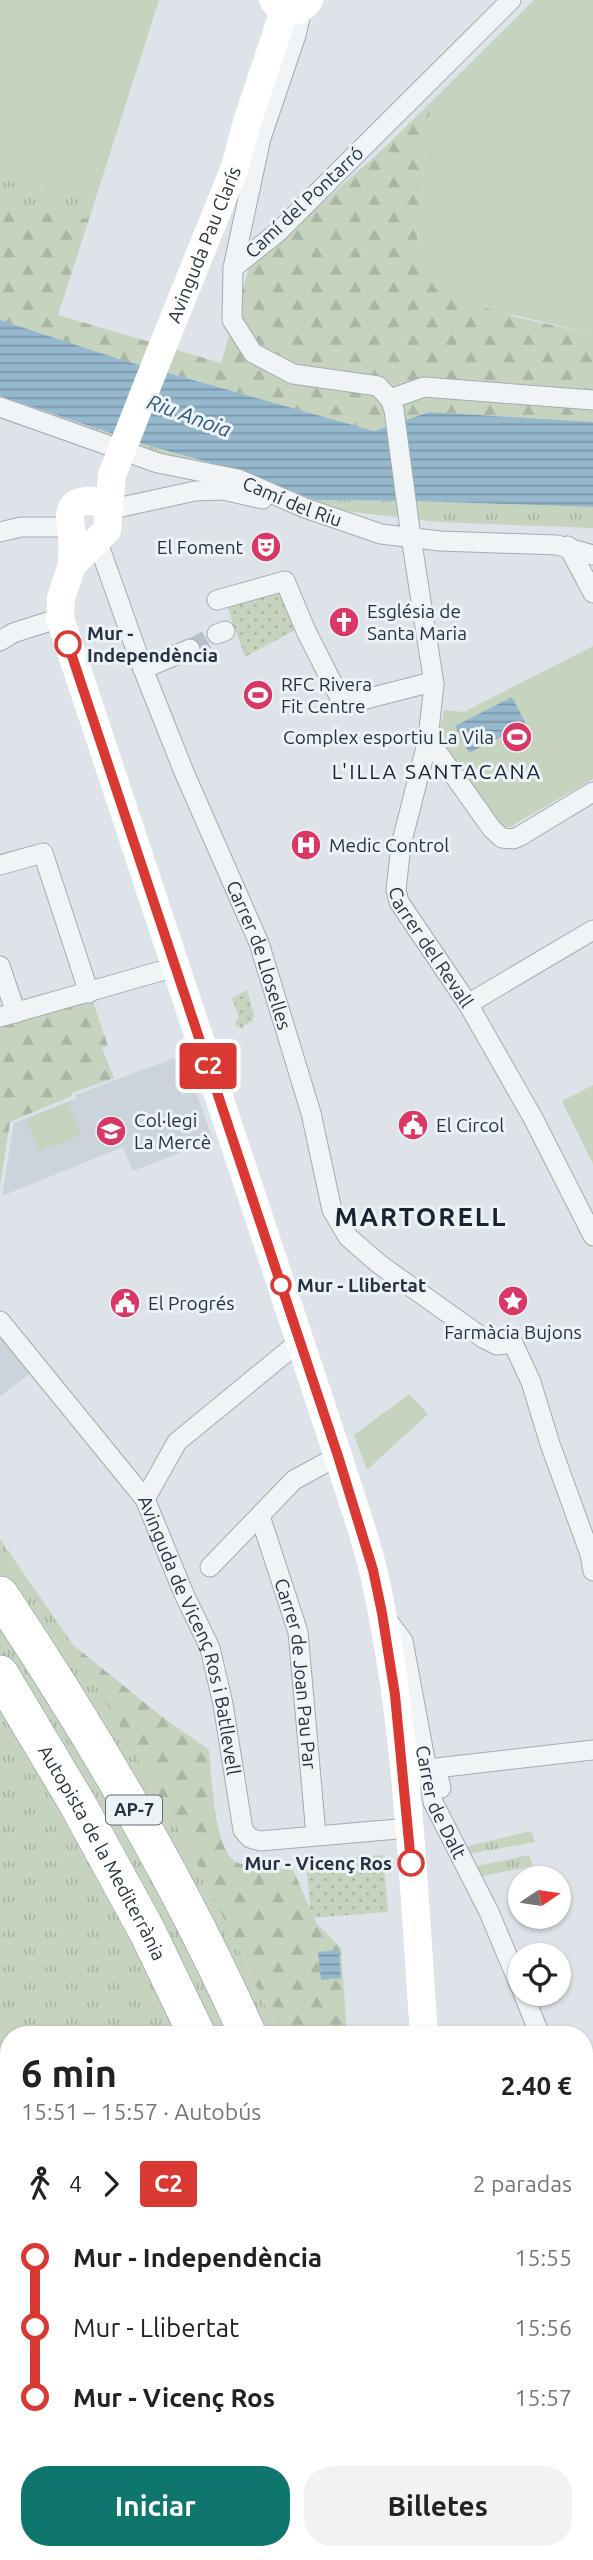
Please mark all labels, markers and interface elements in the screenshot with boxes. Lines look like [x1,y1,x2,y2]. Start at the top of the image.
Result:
street label: Camí del Pontarró [240,142,368,262]
street label: Avinguda Pau Clarís [162,163,245,326]
water label: Riu Anoia [144,389,235,441]
street label: Camí del Riu [239,471,345,531]
theatre icon: El Foment [249,530,283,564]
place label: El Foment [157,536,244,558]
place label: Església de Santa Maria [367,600,467,644]
church icon: Església de Santa Maria [327,605,361,639]
place label: Mur - Independència [87,622,218,666]
marker: Mur - Independència [55,631,81,657]
place label: RFC Rivera Fit Centre [281,673,372,717]
sports icon: RFC Rivera Fit Centre [241,678,275,712]
sports icon: Complex esportiu La Vila [500,720,534,754]
place label: Complex esportiu La Vila [283,726,494,748]
district label: L'ILLA SANTACANA [332,759,542,783]
hospital icon: Medic Control [289,828,323,862]
place label: Medic Control [329,834,449,856]
street label: Carrer de Lloselles [222,877,296,1032]
street label: Carrer del Revall [385,884,478,1012]
line badge: C2 [176,1043,240,1089]
text: C2 [194,1052,222,1079]
public building icon: El Circol [396,1108,430,1142]
place label: Col·legi La Mercè [134,1109,211,1153]
school or university icon: Col·legi La Mercè [94,1114,128,1148]
place label: El Circol [436,1114,504,1136]
district label: MARTORELL [335,1202,507,1231]
place label: Mur - Llibertat [297,1274,426,1296]
marker: Mur - Llibertat [271,1275,291,1295]
place icon: Farmàcia Bujons [496,1284,530,1318]
public building icon: El Progrés [108,1286,142,1320]
place label: El Progrés [148,1292,235,1314]
place label: Farmàcia Bujons [444,1321,582,1343]
street label: Avinguda de Vicenç Ros i Batllevell [134,1492,245,1776]
street label: Carrer de Joan Pau Par [270,1575,321,1770]
street label: Autopista de la Mediterrània [34,1741,170,1964]
street label: Carrer de Dalt [412,1743,471,1863]
road number: AP-7 [106,1796,162,1824]
marker: Mur - Vicenç Ros [398,1850,424,1876]
place label: Mur - Vicenç Ros [244,1852,392,1874]
north arrow [508,1866,570,1928]
map controls [508,1866,571,2006]
button: locate [508,1943,571,2006]
text: 6 min [21,2052,117,2094]
text: 2.40 € [501,2071,572,2100]
text: 15:51 – 15:57 · Autobús [21,2099,261,2124]
icon: walk [21,2165,59,2203]
icon: forward [92,2165,130,2203]
text: C2 [154,2170,183,2197]
text: 4 [69,2171,82,2196]
text: 2 paradas [473,2171,572,2196]
text: Mur - Independència [73,2243,322,2272]
text: 15:55 [514,2245,572,2270]
text: Mur - Llibertat [73,2313,239,2342]
text: 15:56 [514,2315,572,2340]
text: Mur - Vicenç Ros [73,2383,275,2412]
text: 15:57 [514,2385,572,2410]
button: Iniciar [21,2466,290,2546]
button: Billetes [304,2466,572,2546]

